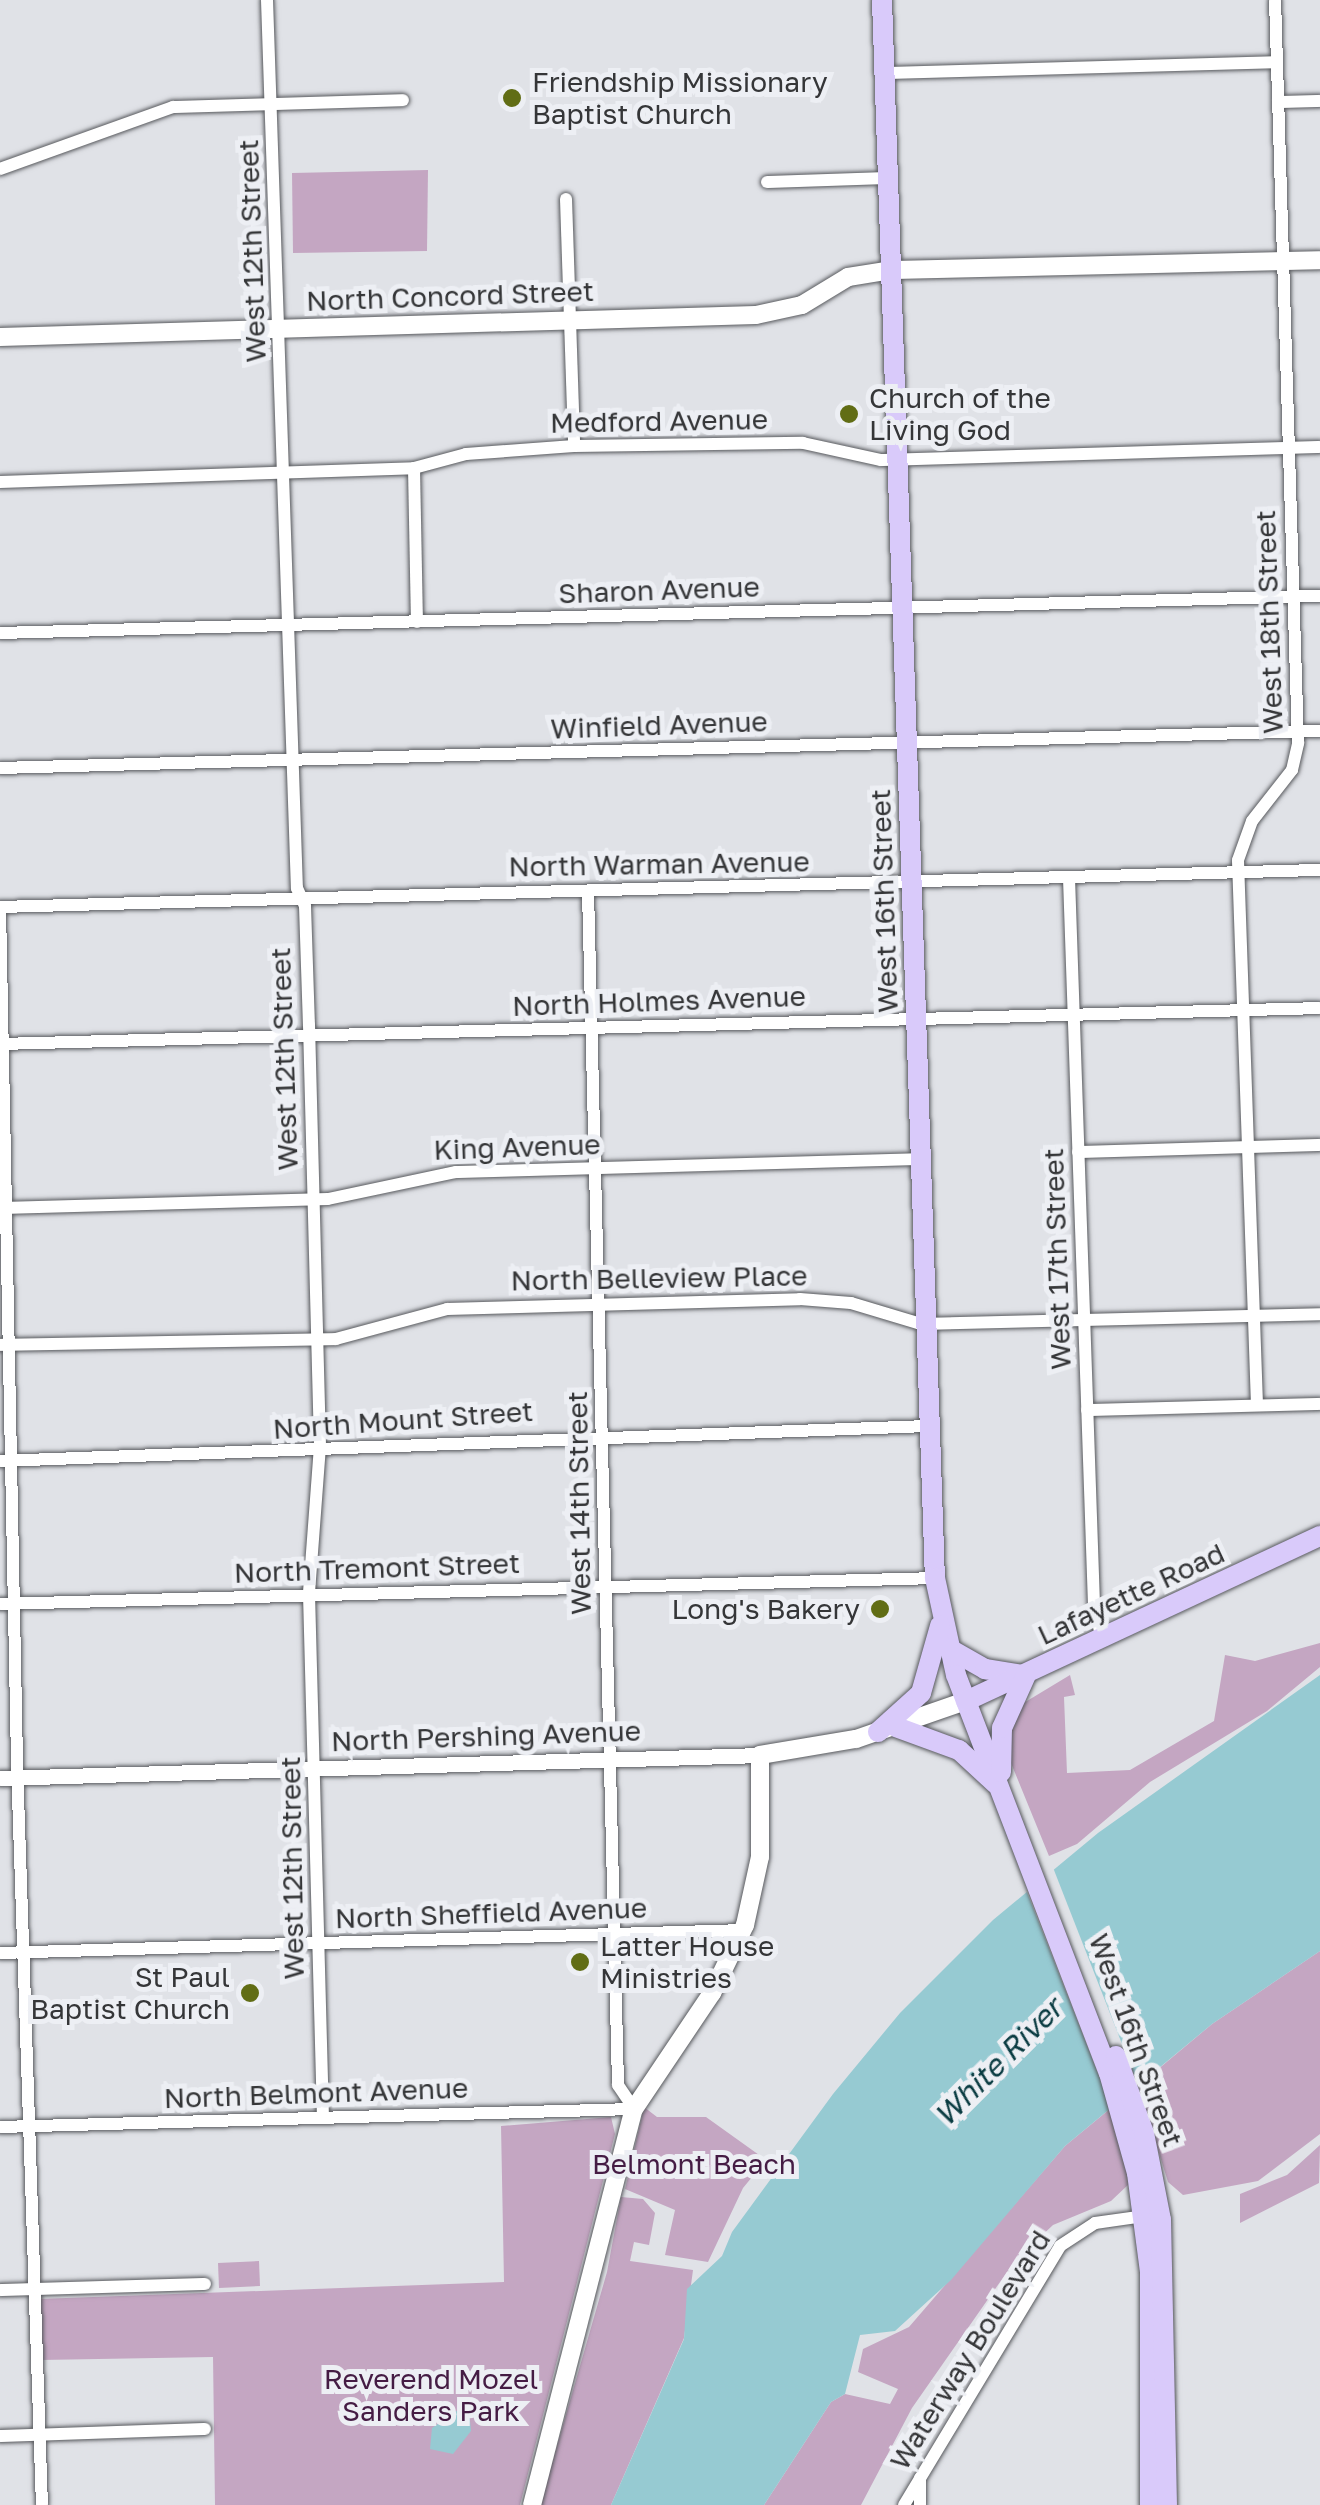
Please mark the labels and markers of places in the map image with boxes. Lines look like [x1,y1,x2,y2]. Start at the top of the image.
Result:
place label: Friendship Missionary Baptist Church [532,65,828,131]
marker: Friendship Missionary Baptist Church [501,87,523,109]
place label: Church of the Living God [869,381,1051,447]
marker: Church of the Living God [838,403,860,425]
place label: Long's Bakery [672,1592,860,1626]
marker: Long's Bakery [869,1598,891,1620]
place label: Latter House Ministries [600,1929,774,1995]
marker: Latter House Ministries [569,1951,591,1973]
place label: St Paul Baptist Church [30,1960,230,2026]
marker: St Paul Baptist Church [239,1982,261,2004]

